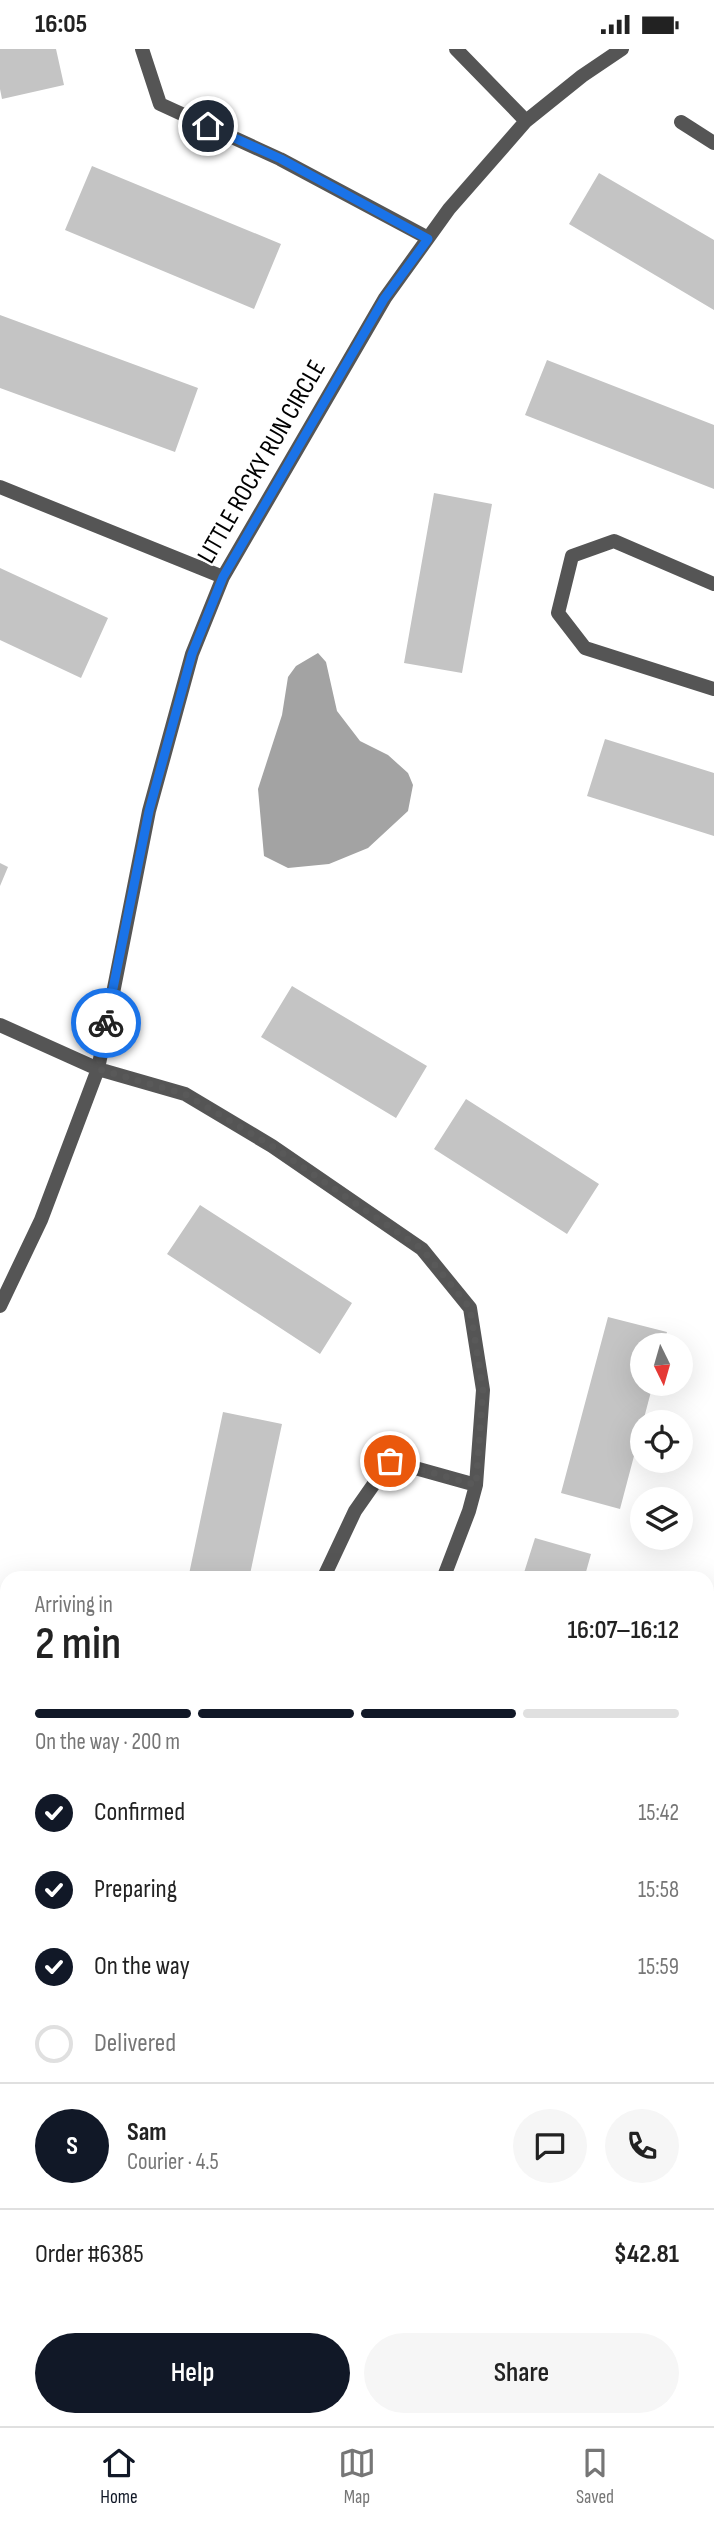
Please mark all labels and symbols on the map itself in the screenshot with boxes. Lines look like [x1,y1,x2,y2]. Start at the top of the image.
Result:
pin [178,96,238,156]
street label: LITTLE ROCKY RUN CIRCLE [191,355,333,569]
courier [71,988,141,1058]
north arrow [630,1333,693,1397]
pin [360,1431,420,1491]

